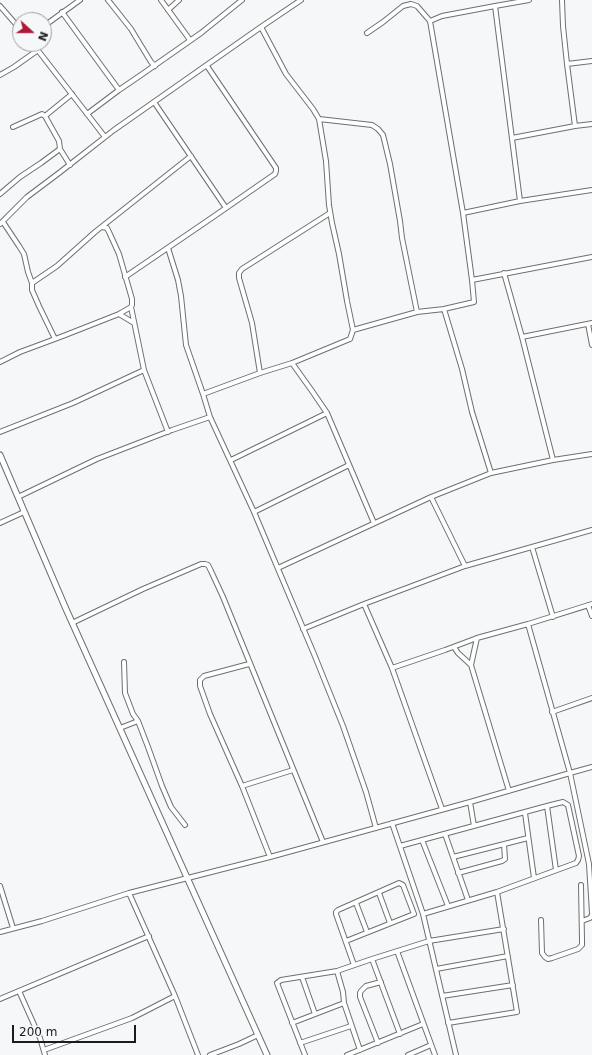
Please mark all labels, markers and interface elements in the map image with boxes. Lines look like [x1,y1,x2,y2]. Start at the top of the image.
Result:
north arrow [12,12,52,52]
text: N [35,29,50,43]
scale bar [14,1017,138,1043]
text: 200 m [19,1025,57,1039]

